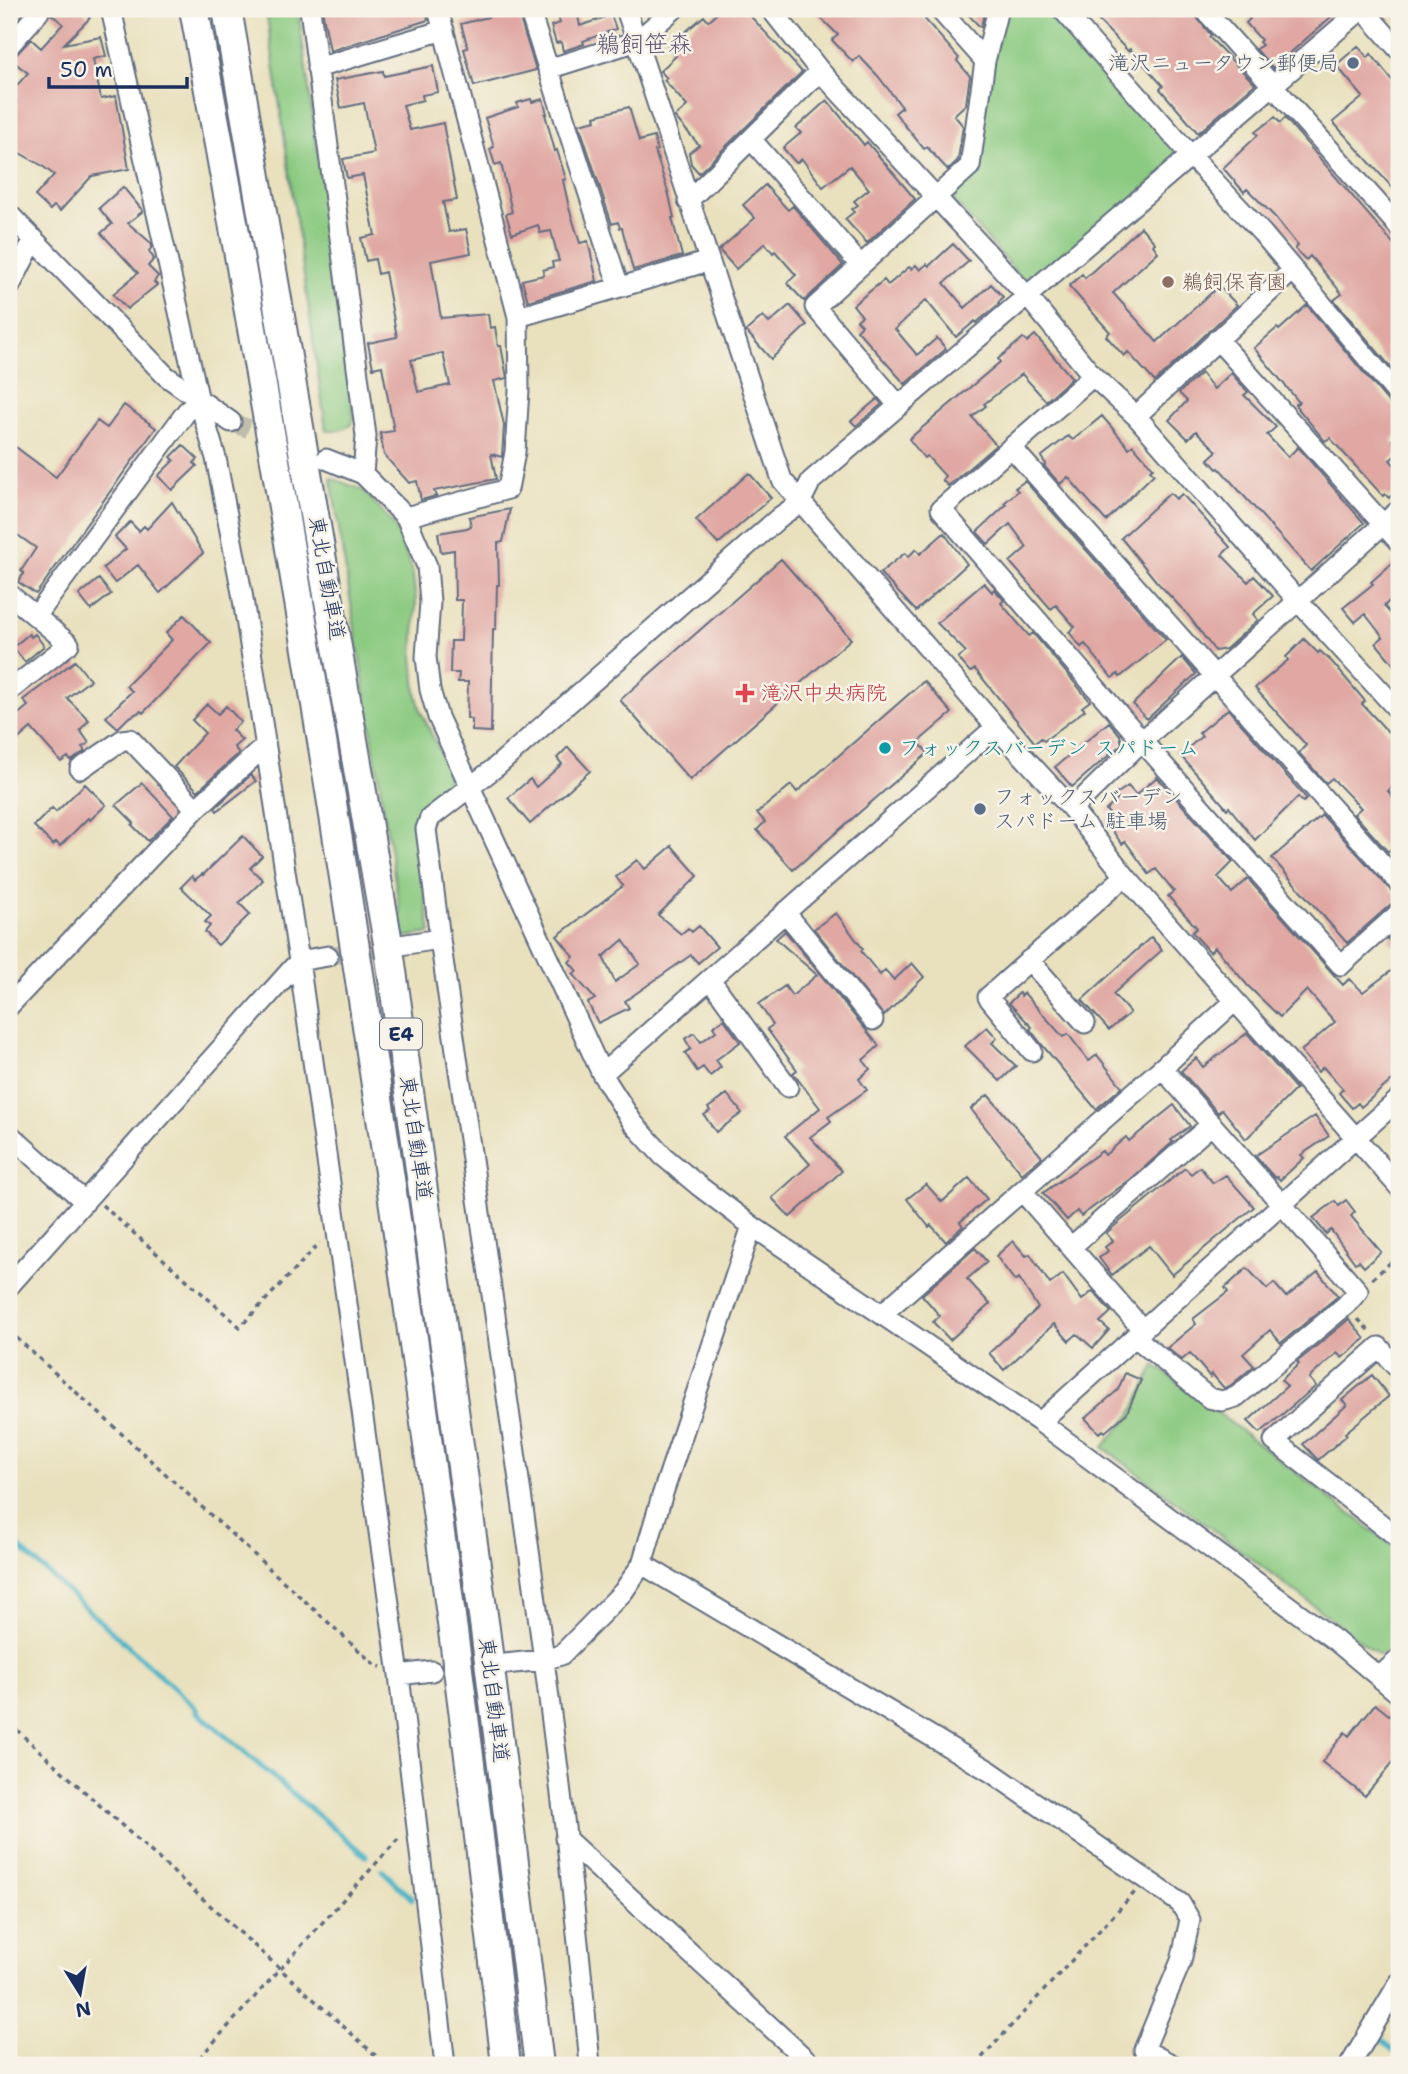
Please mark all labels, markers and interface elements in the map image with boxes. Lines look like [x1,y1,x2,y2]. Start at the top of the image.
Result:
district label: 鵜飼笹森 [596,28,692,60]
scale bar [49,46,187,90]
place label: 滝沢ニュータウン郵便局 [1108,49,1339,77]
marker: 滝沢ニュータウン郵便局 [1345,55,1361,71]
text: 50 m [60,56,113,84]
place label: 鵜飼保育園 [1182,268,1287,296]
marker: 鵜飼保育園 [1160,274,1176,290]
street label: 東北自動車道 [302,514,352,642]
place label: 滝沢中央病院 [761,679,887,707]
marker: 滝沢中央病院 [735,683,755,703]
place label: フォックスバーデン スパドーム [899,734,1199,762]
marker: フォックスバーデン スパドーム [877,740,893,756]
place label: フォックスバーデン スパドーム 駐車場 [994,783,1183,835]
marker: フォックスバーデン スパドーム 駐車場 [972,801,988,817]
road number: E4 [380,1018,422,1050]
street label: 東北自動車道 [393,1074,439,1202]
street label: 東北自動車道 [472,1636,516,1764]
north arrow [46,1958,116,2028]
text: N [73,1995,93,2023]

